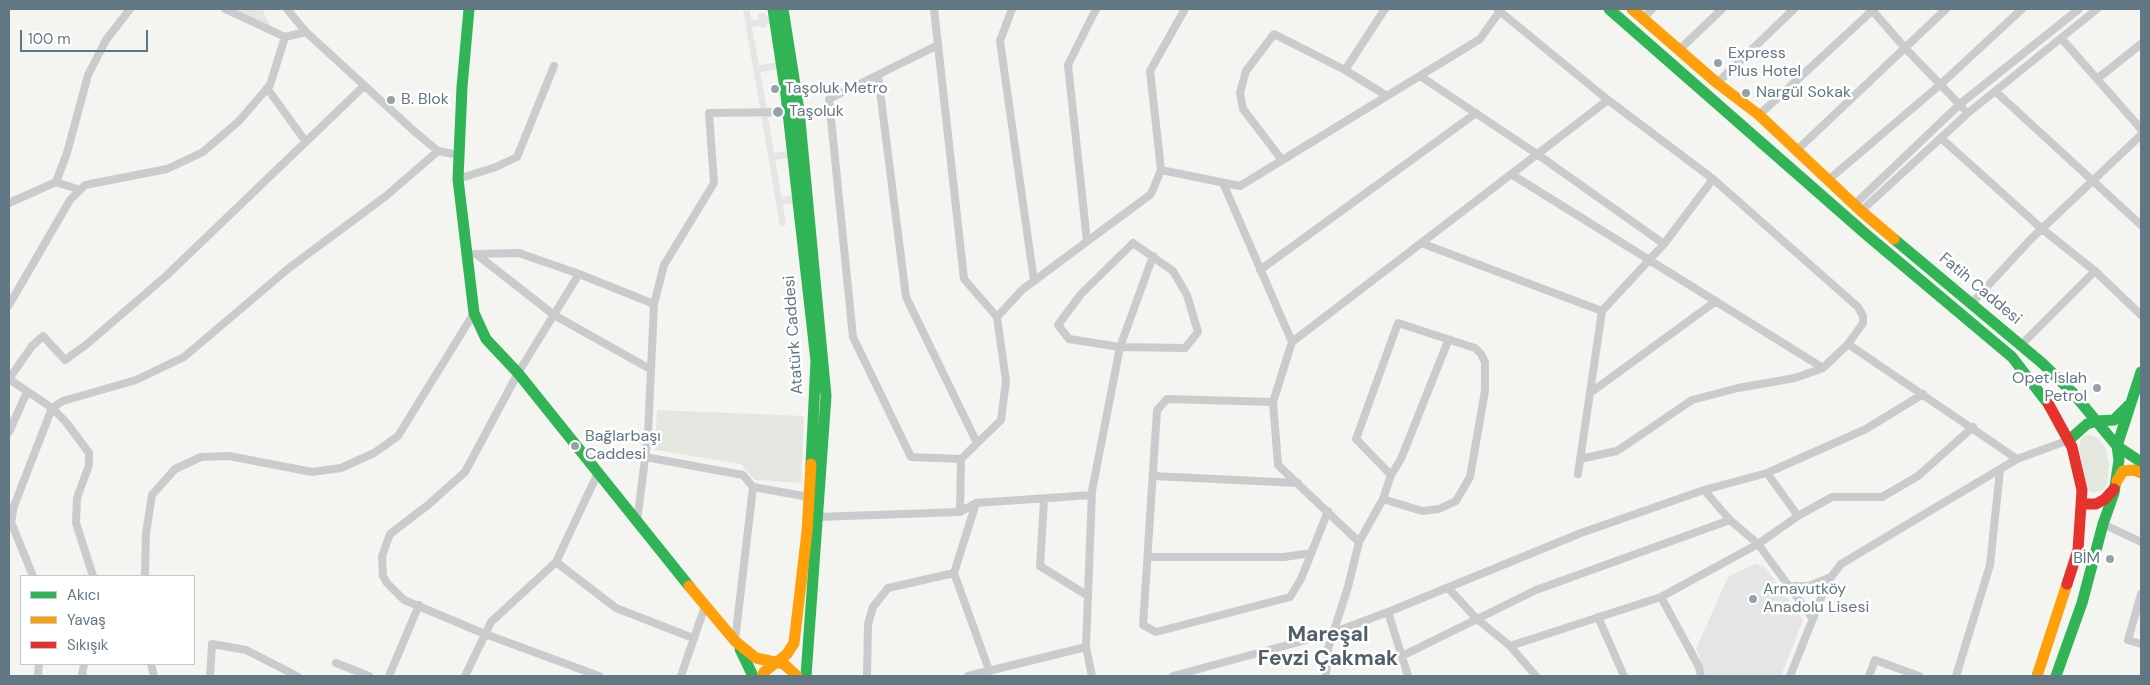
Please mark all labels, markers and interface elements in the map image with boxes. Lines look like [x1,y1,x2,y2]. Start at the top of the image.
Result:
scale bar [22,20,150,52]
text: 100 m [28,29,71,49]
place label: Express Plus Hotel [1728,44,1801,82]
marker: Express Plus Hotel [1712,57,1724,69]
place label: Taşoluk Metro [785,79,888,99]
marker: Taşoluk Metro [769,83,781,95]
place label: Nargül Sokak [1756,83,1851,103]
marker: Nargül Sokak [1740,87,1752,99]
place label: B. Blok [401,90,449,110]
marker: B. Blok [385,94,397,106]
place label: Taşoluk [789,102,844,122]
marker: Taşoluk [771,105,785,119]
street label: Fatih Caddesi [1935,249,2025,329]
street label: Atatürk Caddesi [780,275,808,395]
place label: Opet Islah Petrol [2012,369,2087,407]
marker: Opet Islah Petrol [2091,382,2103,394]
place label: Bağlarbaşı Caddesi [585,427,661,465]
marker: Bağlarbaşı Caddesi [569,440,581,452]
place label: BİM [2073,549,2100,569]
marker: BİM [2104,553,2116,565]
legend [20,575,195,665]
place label: Arnavutköy Anadolu Lisesi [1763,580,1869,618]
text: Akıcı [67,585,100,605]
marker: Arnavutköy Anadolu Lisesi [1747,593,1759,605]
text: Yavaş [67,610,106,630]
district label: Mareşal Fevzi Çakmak [1258,622,1398,672]
text: Sıkışık [67,635,108,655]

